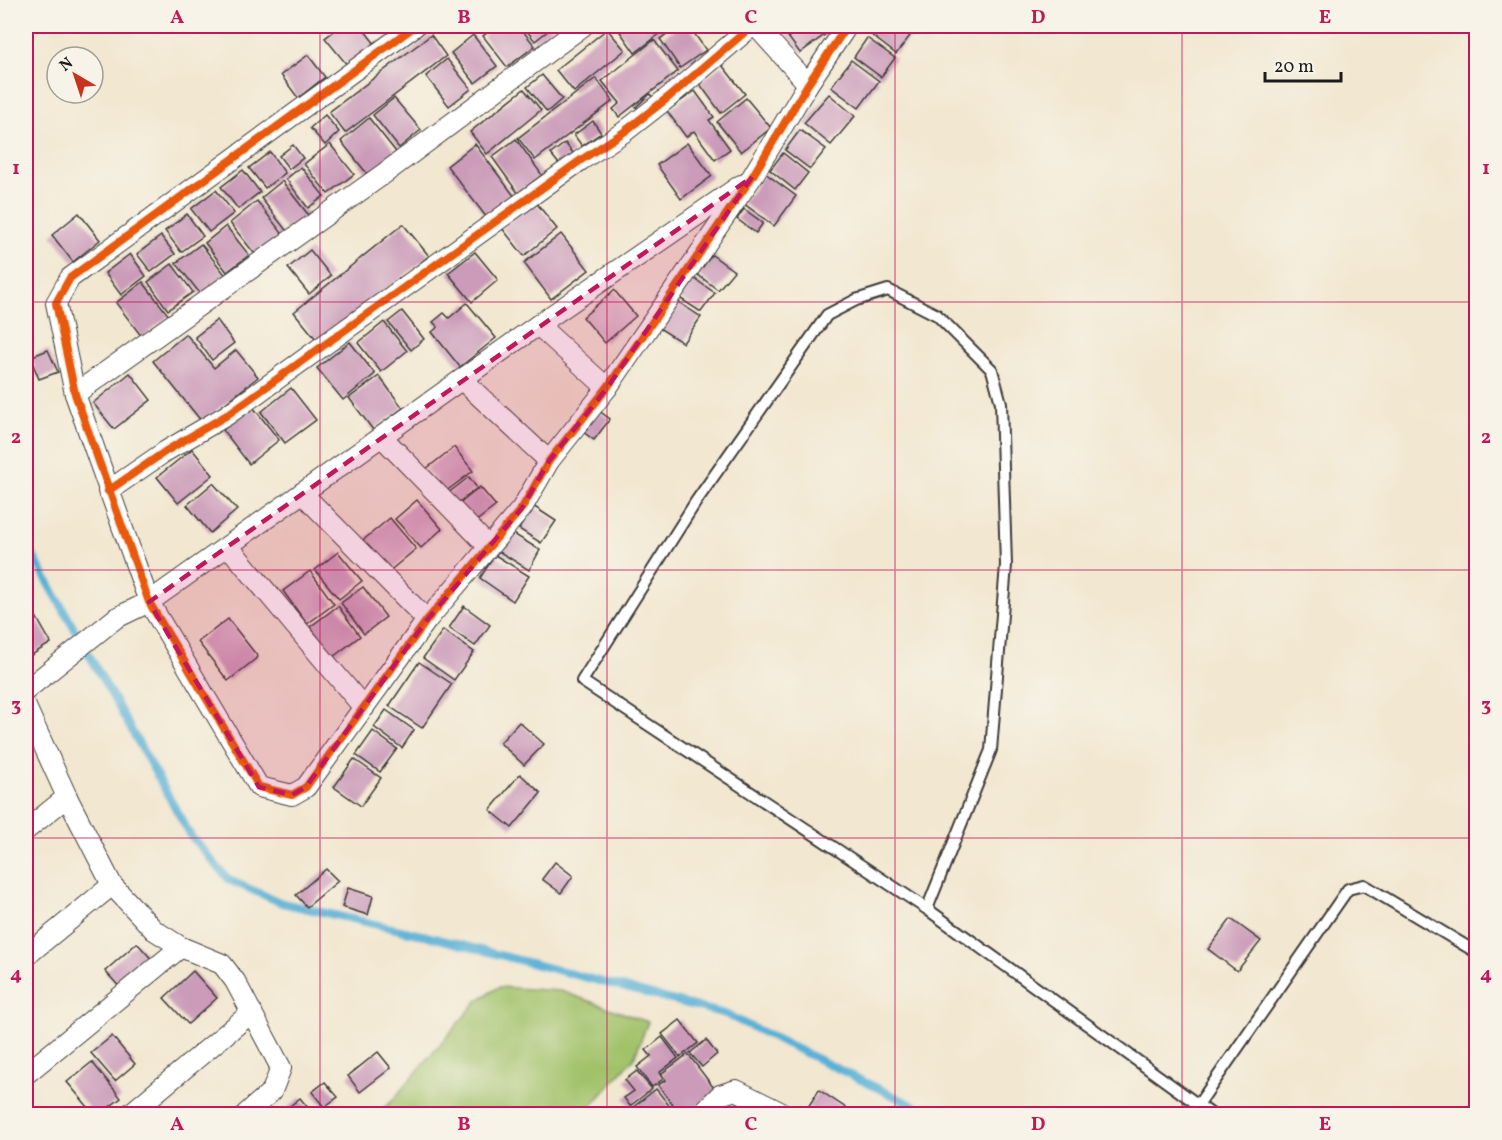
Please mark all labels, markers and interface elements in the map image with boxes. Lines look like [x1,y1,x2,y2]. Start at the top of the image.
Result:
text: A [170,4,184,32]
text: B [457,4,471,32]
text: C [745,4,758,32]
text: D [1031,4,1045,32]
text: E [1319,4,1331,32]
north arrow [45,45,105,105]
scale bar [1265,45,1342,83]
text: N [55,52,79,77]
text: 20 m [1274,55,1314,80]
text: 1 [12,155,20,183]
text: 1 [1482,155,1490,183]
text: 2 [11,424,21,452]
text: 2 [1481,424,1491,452]
text: 3 [11,692,21,720]
text: 3 [1481,692,1491,720]
text: 4 [10,961,22,989]
text: 4 [1480,961,1492,989]
text: A [170,1111,184,1139]
text: B [457,1111,471,1139]
text: C [745,1111,758,1139]
text: D [1031,1111,1045,1139]
text: E [1319,1111,1331,1139]

